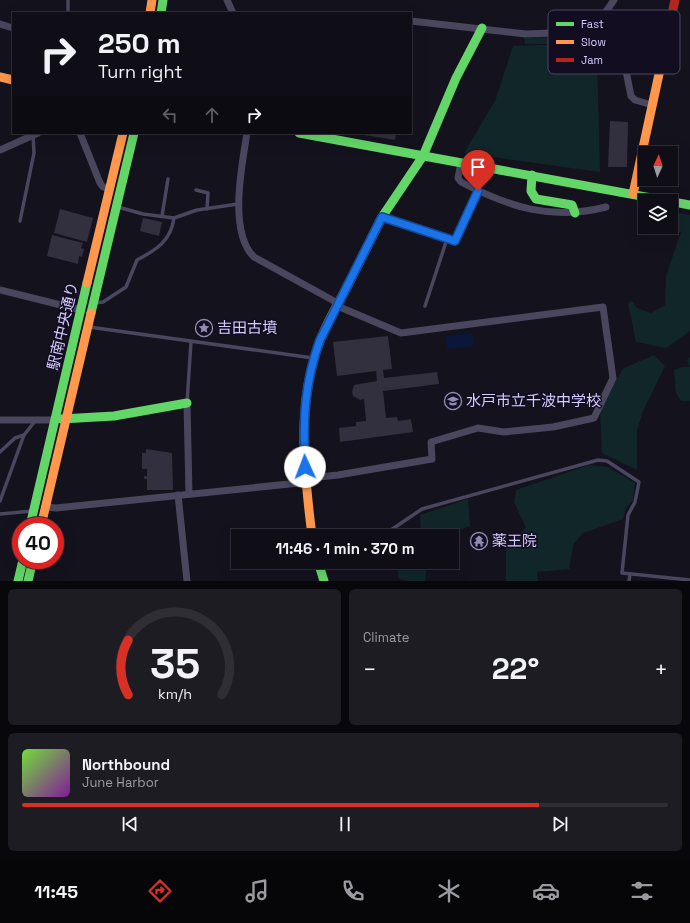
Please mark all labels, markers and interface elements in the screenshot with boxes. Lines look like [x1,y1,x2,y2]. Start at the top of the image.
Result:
legend [548,10,680,74]
text: Fast [581,17,604,31]
text: 250 m [98,25,181,61]
icon: right [32,28,84,80]
text: Slow [581,35,606,49]
text: Jam [581,53,603,67]
text: Turn right [98,60,182,83]
icon: left [159,104,181,126]
icon: ahead [201,104,223,126]
icon: right [243,104,265,126]
north arrow [638,146,678,186]
map controls [638,146,678,234]
pin [461,150,495,191]
icon: arrive [467,156,489,178]
button: layers [638,194,678,234]
street label: 駅南中央通り [43,280,82,372]
place icon: 吉田古墳 [194,318,214,338]
place label: 吉田古墳 [217,318,277,337]
school or university icon: 水戸市立千波中学校 [443,391,463,411]
place label: 水戸市立千波中学校 [466,391,601,410]
position arrow [284,446,326,488]
speed limit sign: 40 [12,517,64,569]
temple icon: 薬王院 [469,531,489,551]
place label: 薬王院 [492,531,537,550]
text: 11:46 · 1 min · 370 m [276,539,414,558]
text: Climate [363,629,409,646]
text: 35 [149,637,200,690]
text: 22° [492,649,539,688]
text: − [363,655,377,683]
text: + [654,655,668,683]
text: km/h [157,685,192,703]
text: Northbound [82,755,170,774]
text: June Harbor [82,774,159,791]
icon: previous [119,813,141,835]
icon: pause [334,813,356,835]
icon: next [549,813,571,835]
icon: directions [146,877,174,905]
icon: music [243,877,271,905]
icon: phone [339,877,367,905]
icon: climate [435,877,463,905]
icon: car [532,877,560,905]
icon: filters [628,877,656,905]
text: 11:45 [34,880,78,903]

